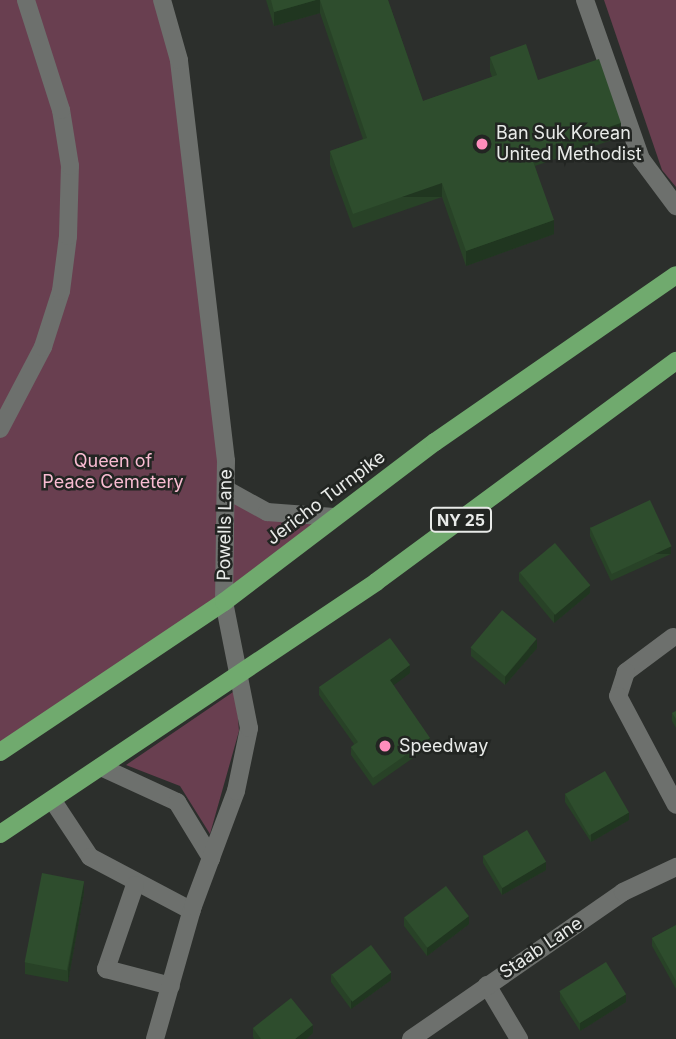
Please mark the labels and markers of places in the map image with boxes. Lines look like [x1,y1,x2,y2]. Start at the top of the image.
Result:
place label: Ban Suk Korean United Methodist [496,123,642,166]
marker: Ban Suk Korean United Methodist [474,136,490,152]
place label: Speedway [399,735,488,757]
marker: Speedway [377,738,393,754]

